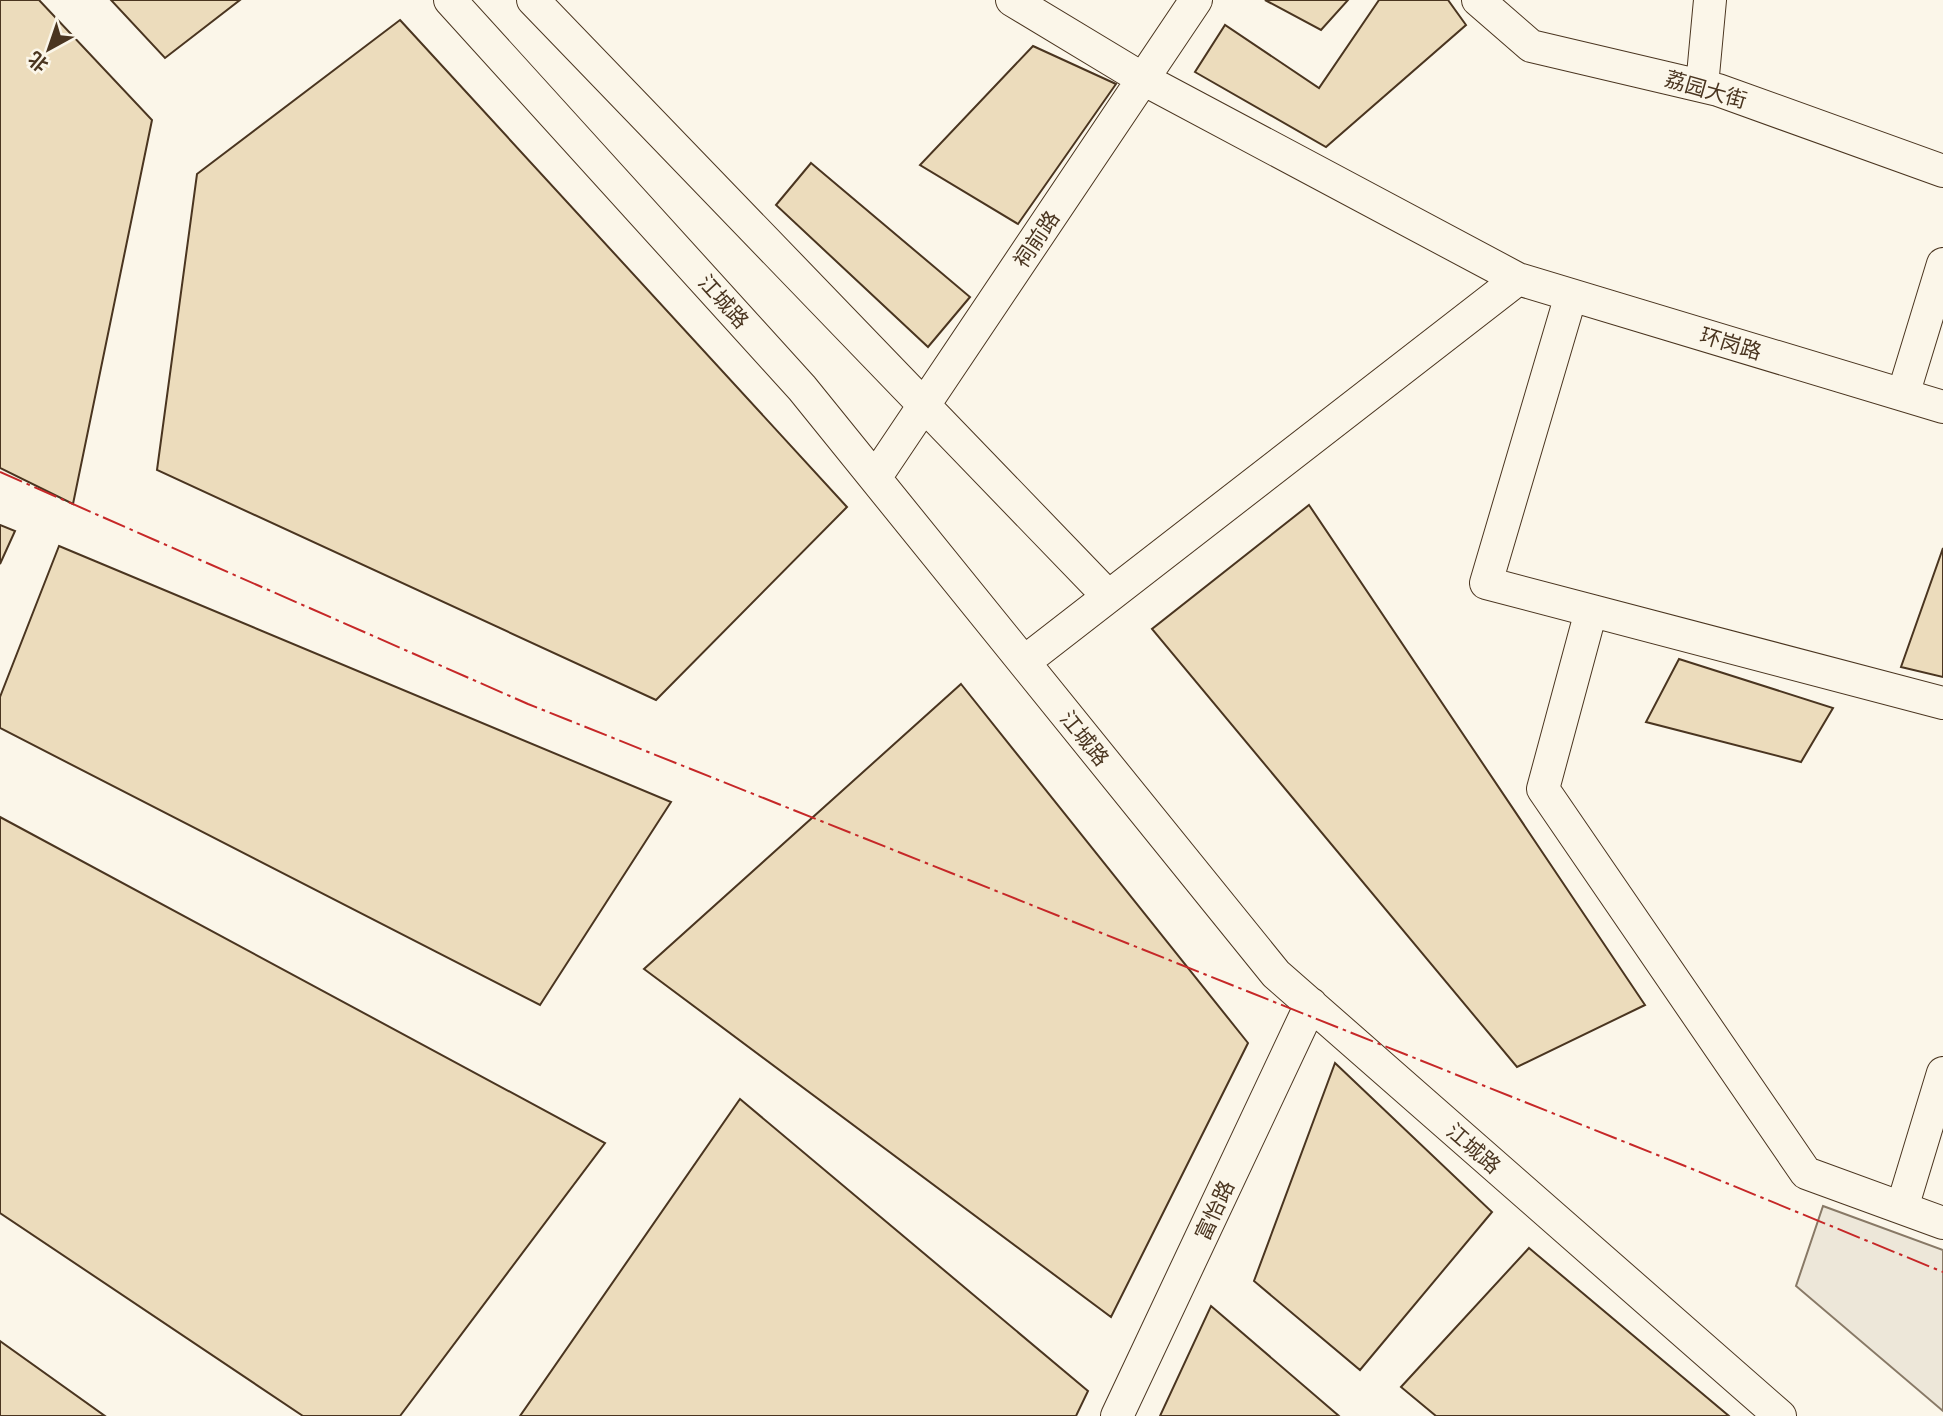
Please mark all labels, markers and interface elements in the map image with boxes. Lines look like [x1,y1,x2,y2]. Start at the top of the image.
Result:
north arrow [14,14,84,84]
text: 北 [24,47,52,77]
street label: 荔园大街 [1662,66,1750,112]
street label: 祠前路 [1008,206,1064,272]
street label: 江城路 [694,270,754,332]
street label: 环岗路 [1697,322,1765,364]
street label: 江城路 [1056,706,1114,770]
street label: 江城路 [1442,1118,1506,1178]
street label: 富怡路 [1190,1176,1238,1244]

